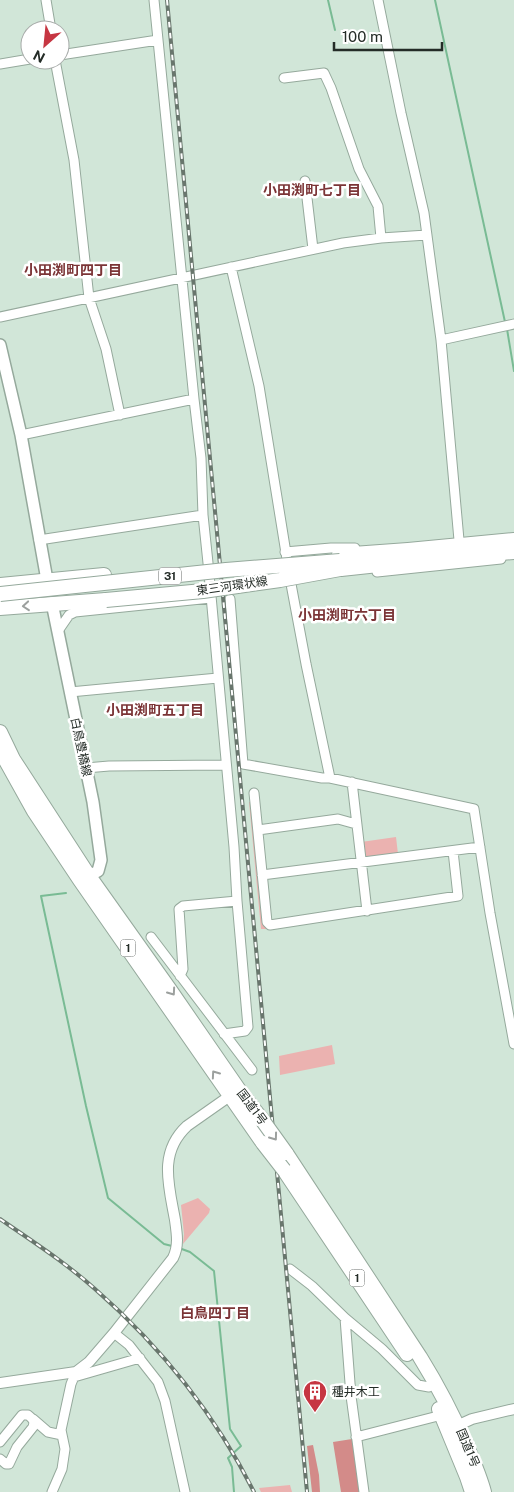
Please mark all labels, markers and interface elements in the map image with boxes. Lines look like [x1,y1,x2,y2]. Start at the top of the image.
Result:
north arrow [20,20,70,70]
scale bar [334,20,442,52]
text: 100 m [342,28,383,45]
text: N [31,47,48,66]
district label: 小田渕町七丁目 [263,182,361,198]
district label: 小田渕町四丁目 [24,262,122,278]
road number: 31 [159,568,181,584]
street label: 東三河環状線 [195,574,269,598]
one-way arrow [22,600,30,611]
district label: 小田渕町六丁目 [298,607,396,623]
district label: 小田渕町五丁目 [106,702,204,718]
street label: 白鳥豊橋線 [68,716,94,778]
road number: 1 [120,940,136,956]
one-way arrow [166,986,175,995]
one-way arrow [212,1070,221,1080]
street label: 国道1号 [234,1086,270,1128]
one-way arrow [268,1131,277,1141]
road number: 1 [350,1270,364,1286]
district label: 白鳥四丁目 [180,1305,250,1321]
building icon: 種井木工 [302,1379,328,1413]
place label: 種井木工 [332,1385,380,1399]
street label: 国道1号 [454,1426,482,1470]

